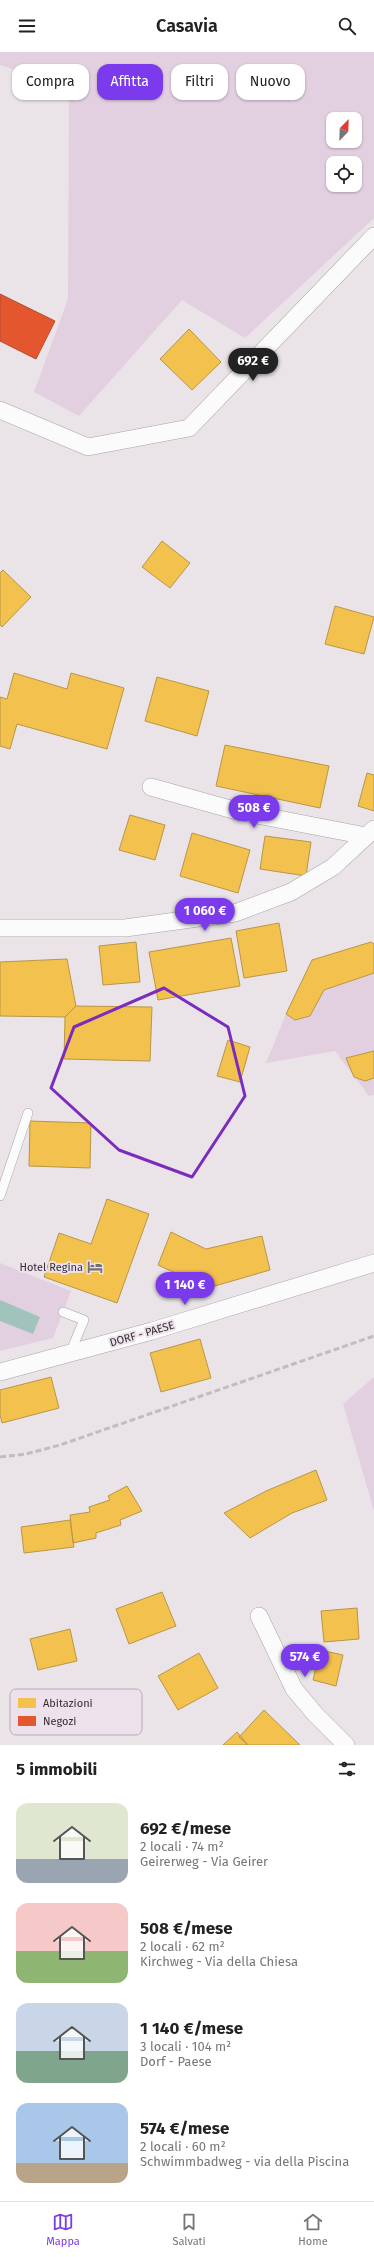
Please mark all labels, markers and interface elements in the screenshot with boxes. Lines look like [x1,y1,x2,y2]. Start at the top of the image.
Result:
icon: menu [16,15,38,37]
text: Casavia [156,15,218,37]
icon: search [336,15,358,37]
chip: Compra [12,64,89,100]
chip: Affitta [97,64,163,100]
chip: Filtri [171,64,228,100]
chip: Nuovo [236,64,305,100]
north arrow [326,112,362,148]
map controls [326,112,362,192]
button: locate [326,156,362,192]
pin: 692 € [225,348,281,382]
text: 692 € [237,353,269,368]
pin: 508 € [226,795,282,829]
text: 508 € [238,800,270,815]
pin: 1 060 € [168,898,242,932]
text: 1 060 € [184,903,226,918]
hotel icon: Hotel Regina [86,1258,104,1276]
place label: Hotel Regina [19,1261,83,1274]
pin: 1 140 € [148,1272,222,1306]
text: 1 140 € [165,1277,205,1292]
street label: DORF - PAESE [108,1319,176,1349]
pin: 574 € [277,1644,333,1678]
text: 574 € [290,1649,320,1664]
legend [10,1689,142,1735]
text: Abitazioni [43,1697,93,1710]
text: Negozi [43,1715,76,1728]
icon: filters [336,1758,358,1780]
text: 5 immobili [16,1759,97,1780]
text: 692 €/mese [140,1818,231,1839]
icon: home [48,1819,96,1867]
text: 2 locali · 74 m² [140,1839,224,1854]
text: Geirerweg - Via Geirer [140,1854,268,1869]
text: 508 €/mese [140,1918,233,1939]
icon: home [48,1919,96,1967]
text: 2 locali · 62 m² [140,1939,225,1954]
text: Kirchweg - Via della Chiesa [140,1954,298,1969]
text: 1 140 €/mese [140,2018,243,2039]
icon: home [48,2019,96,2067]
text: 3 locali · 104 m² [140,2039,231,2054]
text: Dorf - Paese [140,2054,212,2069]
text: 574 €/mese [140,2118,229,2139]
icon: home [48,2119,96,2167]
text: 2 locali · 60 m² [140,2139,226,2154]
text: Schwimmbadweg - via della Piscina [140,2154,349,2169]
tab: Mappa [46,2211,80,2248]
tab: Salvati [172,2211,206,2248]
tab: Home [298,2211,328,2248]

